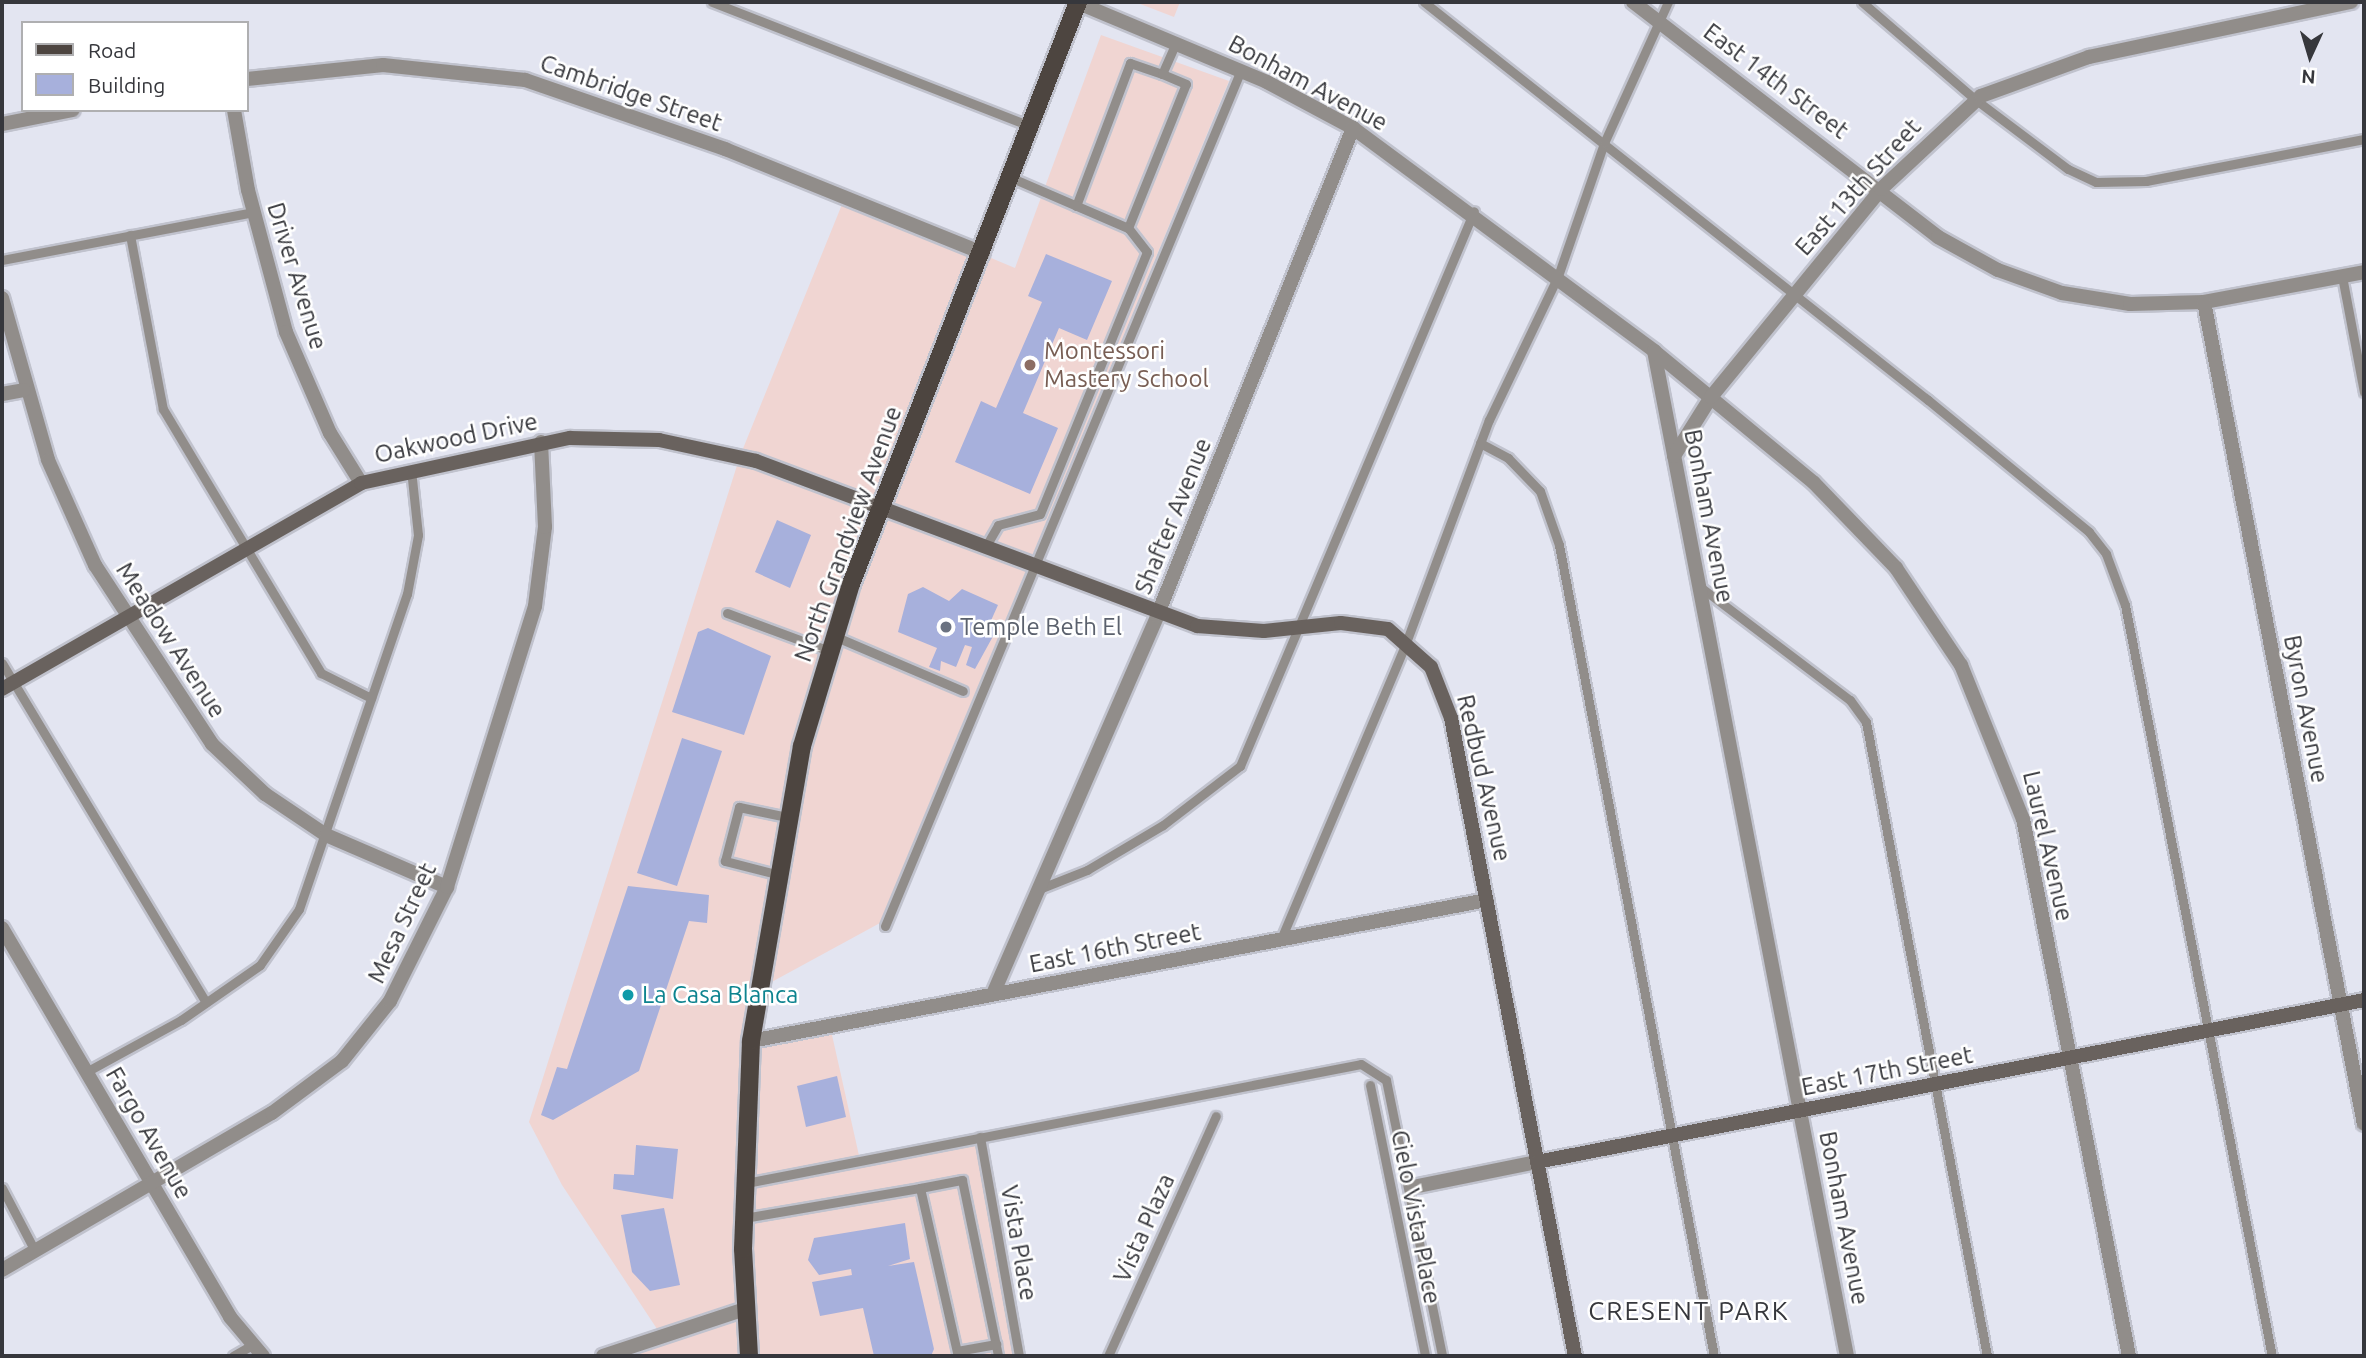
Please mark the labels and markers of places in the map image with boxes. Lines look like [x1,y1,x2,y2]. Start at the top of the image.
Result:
place label: Montessori Mastery School [1044,337,1209,393]
marker: Montessori Mastery School [1022,357,1038,373]
place label: Temple Beth El [960,613,1122,641]
marker: Temple Beth El [938,619,954,635]
place label: La Casa Blanca [642,981,798,1009]
marker: La Casa Blanca [620,987,636,1003]

